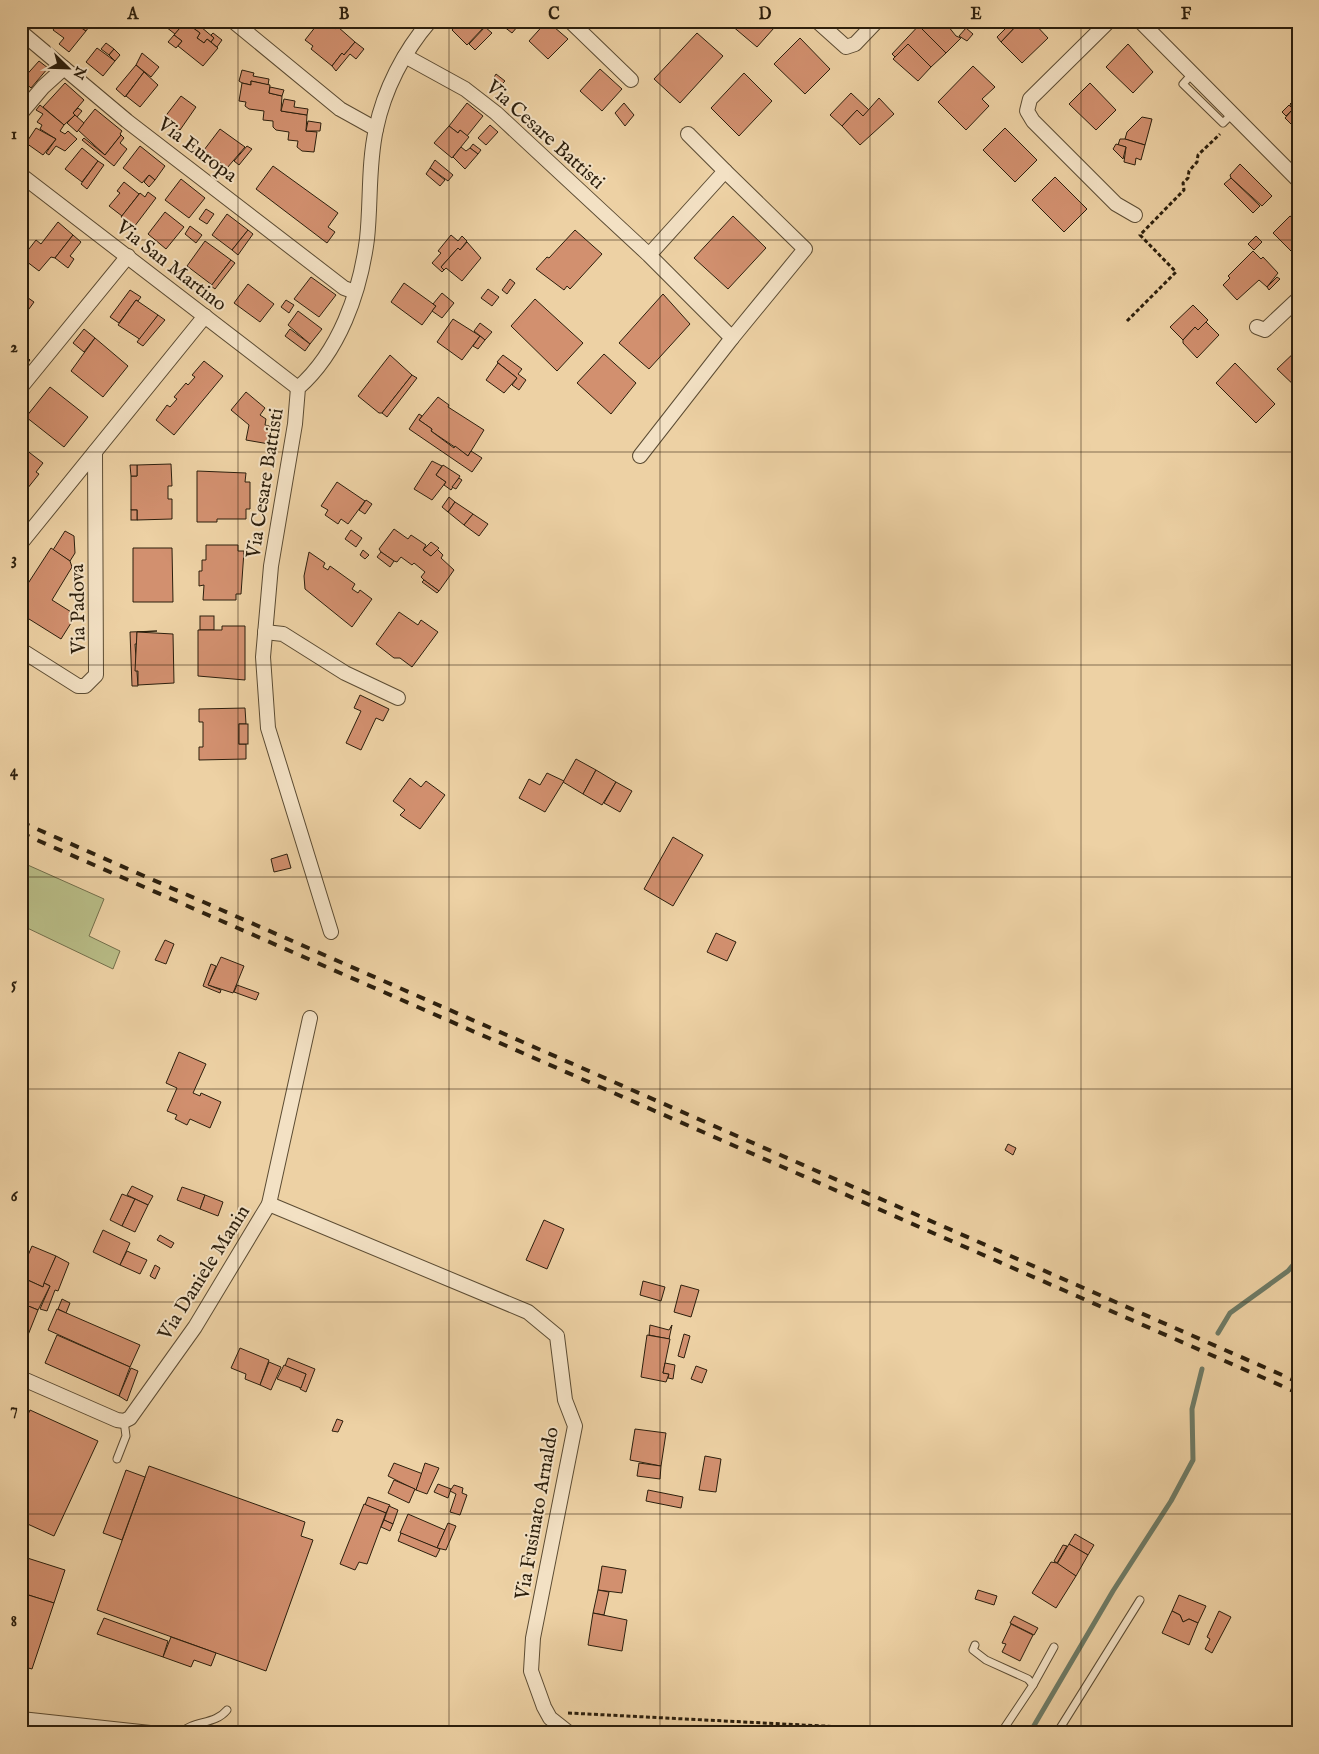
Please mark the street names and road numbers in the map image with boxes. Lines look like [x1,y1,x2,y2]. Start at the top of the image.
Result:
street label: Via Cesare Battisti [480,74,610,195]
street label: Via Europa [152,112,242,188]
street label: Via San Martino [110,215,232,317]
street label: Via Cesare Battisti [241,406,290,561]
street label: Via Padova [65,563,92,655]
street label: Via Daniele Manin [152,1200,256,1346]
street label: Via Fusinato Arnaldo [510,1425,565,1603]

